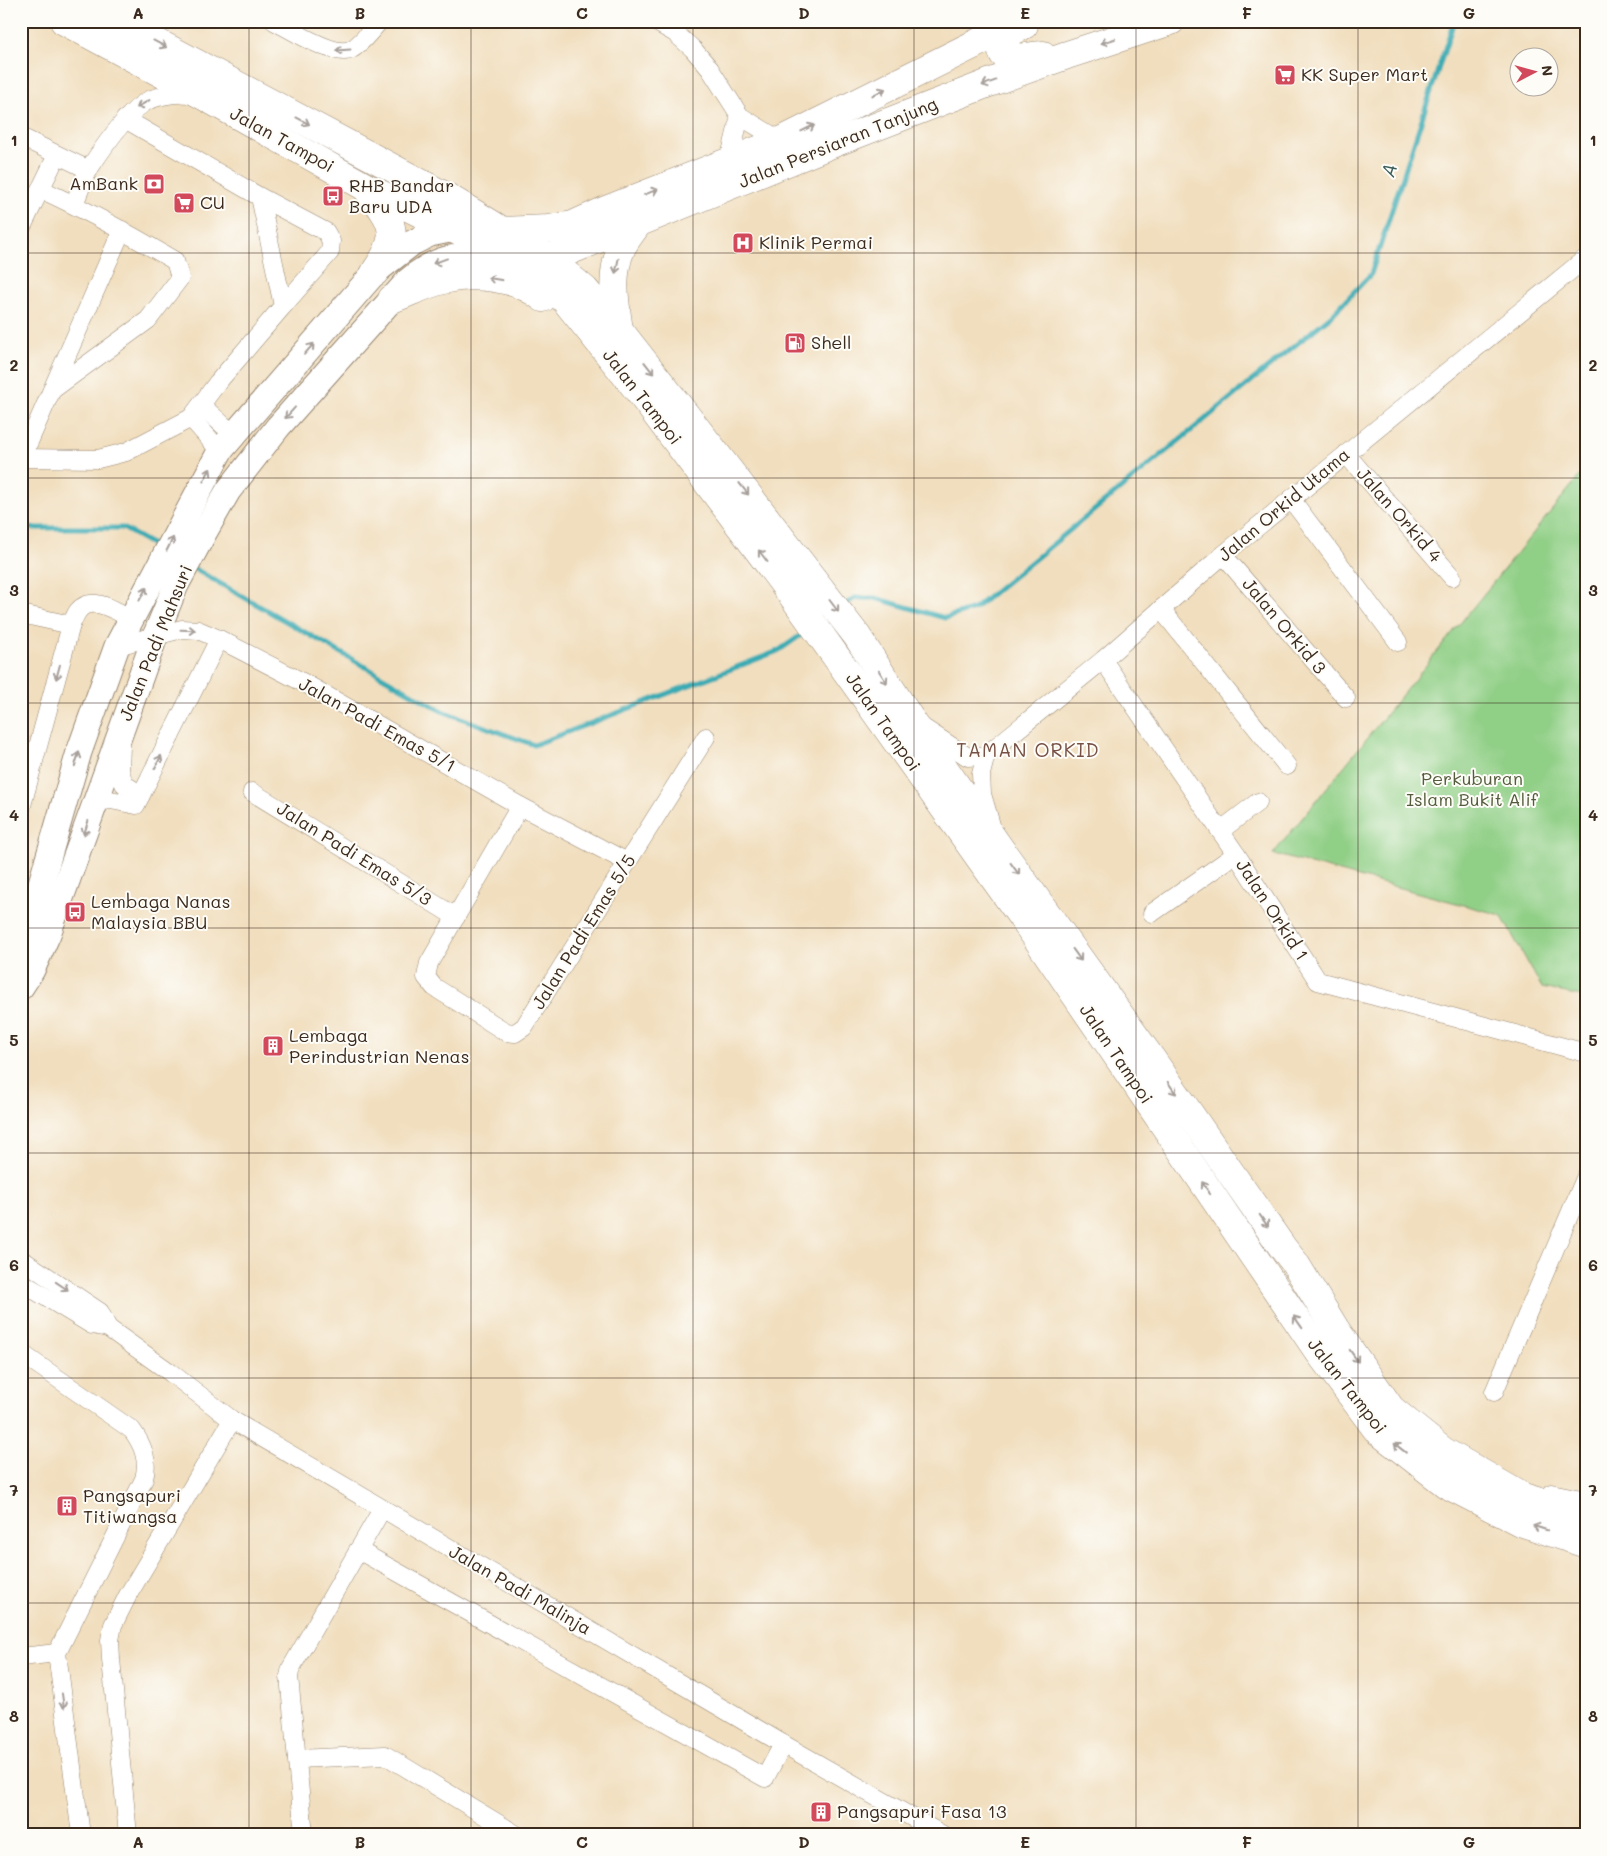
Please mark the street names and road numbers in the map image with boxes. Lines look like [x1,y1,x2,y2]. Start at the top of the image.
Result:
street label: Jalan Persiaran Tanjung [735,91,941,193]
street label: Jalan Tampoi [226,101,339,178]
street label: Jalan Tampoi [598,344,688,449]
street label: Jalan Orkid Utama [1213,442,1354,566]
street label: Jalan Orkid 4 [1352,462,1448,567]
street label: Jalan Padi Mahsuri [113,561,197,724]
street label: Jalan Orkid 3 [1237,572,1332,679]
street label: Jalan Tampoi [841,667,927,776]
street label: Jalan Padi Emas 5/1 [295,671,460,777]
street label: Jalan Padi Emas 5/3 [273,796,437,911]
street label: Jalan Padi Emas 5/5 [526,850,641,1013]
street label: Jalan Orkid 1 [1231,854,1315,965]
street label: Jalan Tampoi [1075,999,1159,1108]
street label: Jalan Tampoi [1303,1333,1393,1438]
street label: Jalan Padi Malinja [445,1539,596,1640]

